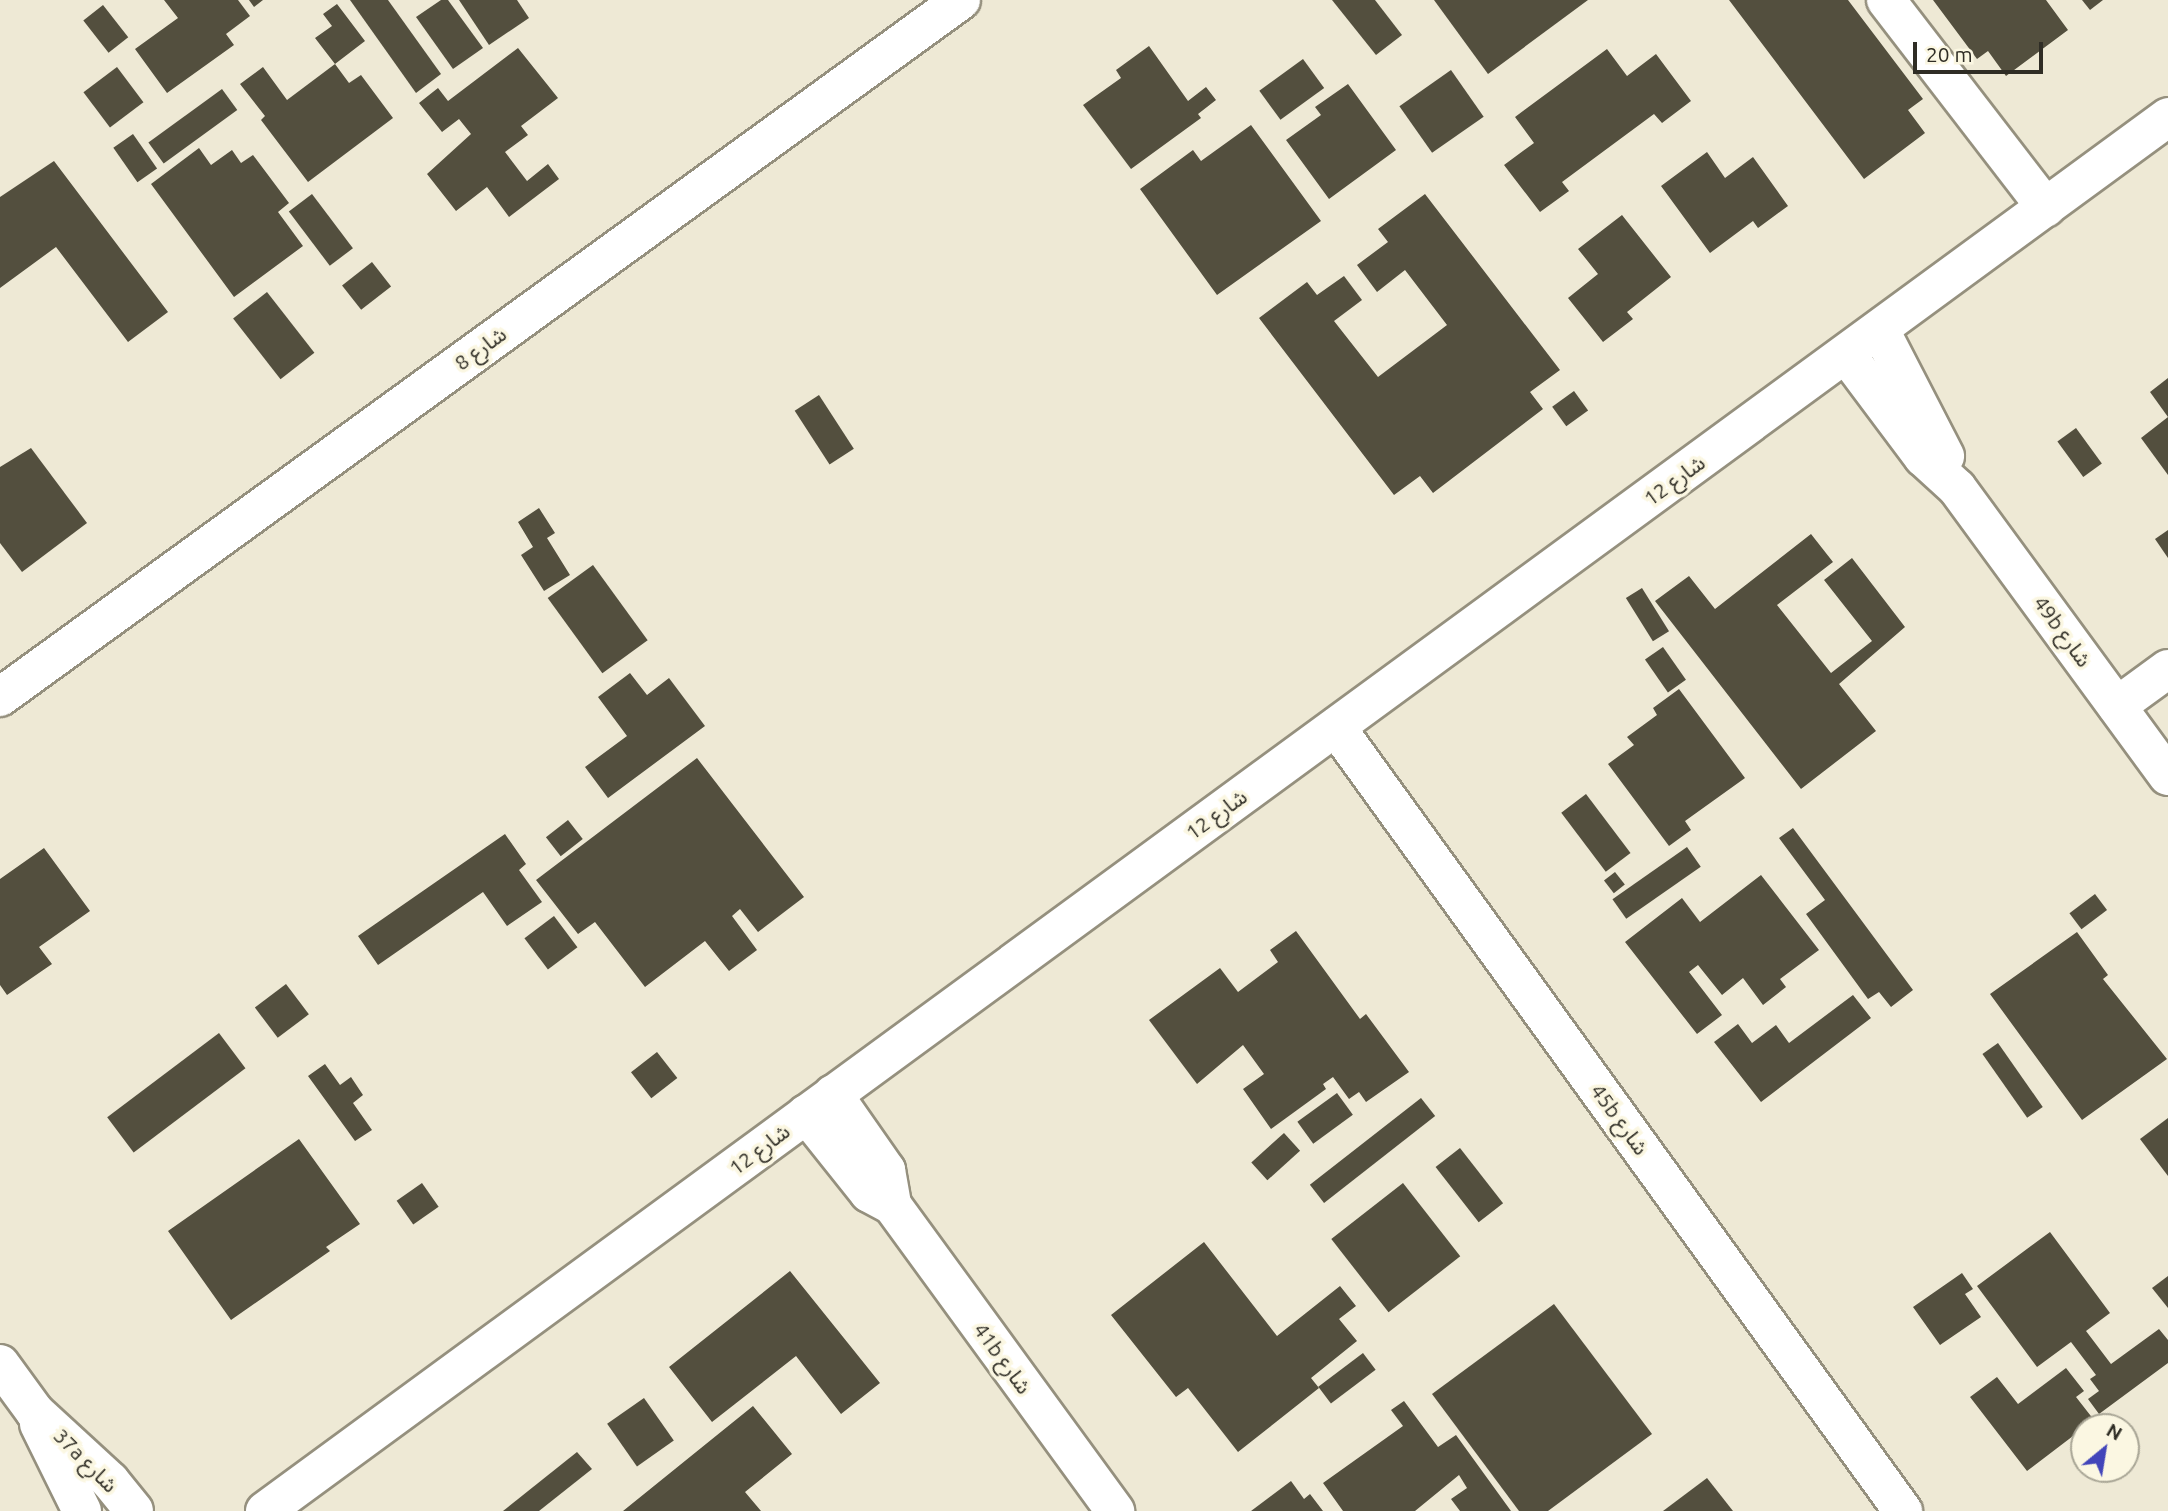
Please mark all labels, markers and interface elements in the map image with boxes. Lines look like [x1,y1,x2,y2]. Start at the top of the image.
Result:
scale bar [1916,28,2046,72]
text: 20 m [1926,42,1973,66]
street label: شارع 8 [449,321,511,375]
street label: شارع 12 [1639,449,1709,511]
street label: 49b شارع [2029,591,2097,671]
street label: شارع 12 [1181,783,1251,845]
street label: 45b شارع [1586,1079,1654,1159]
street label: شارع 12 [724,1118,794,1180]
street label: 41b شارع [969,1318,1037,1398]
north arrow [2070,1413,2140,1483]
text: N [2103,1418,2126,1445]
street label: 37a شارع [49,1423,123,1497]

